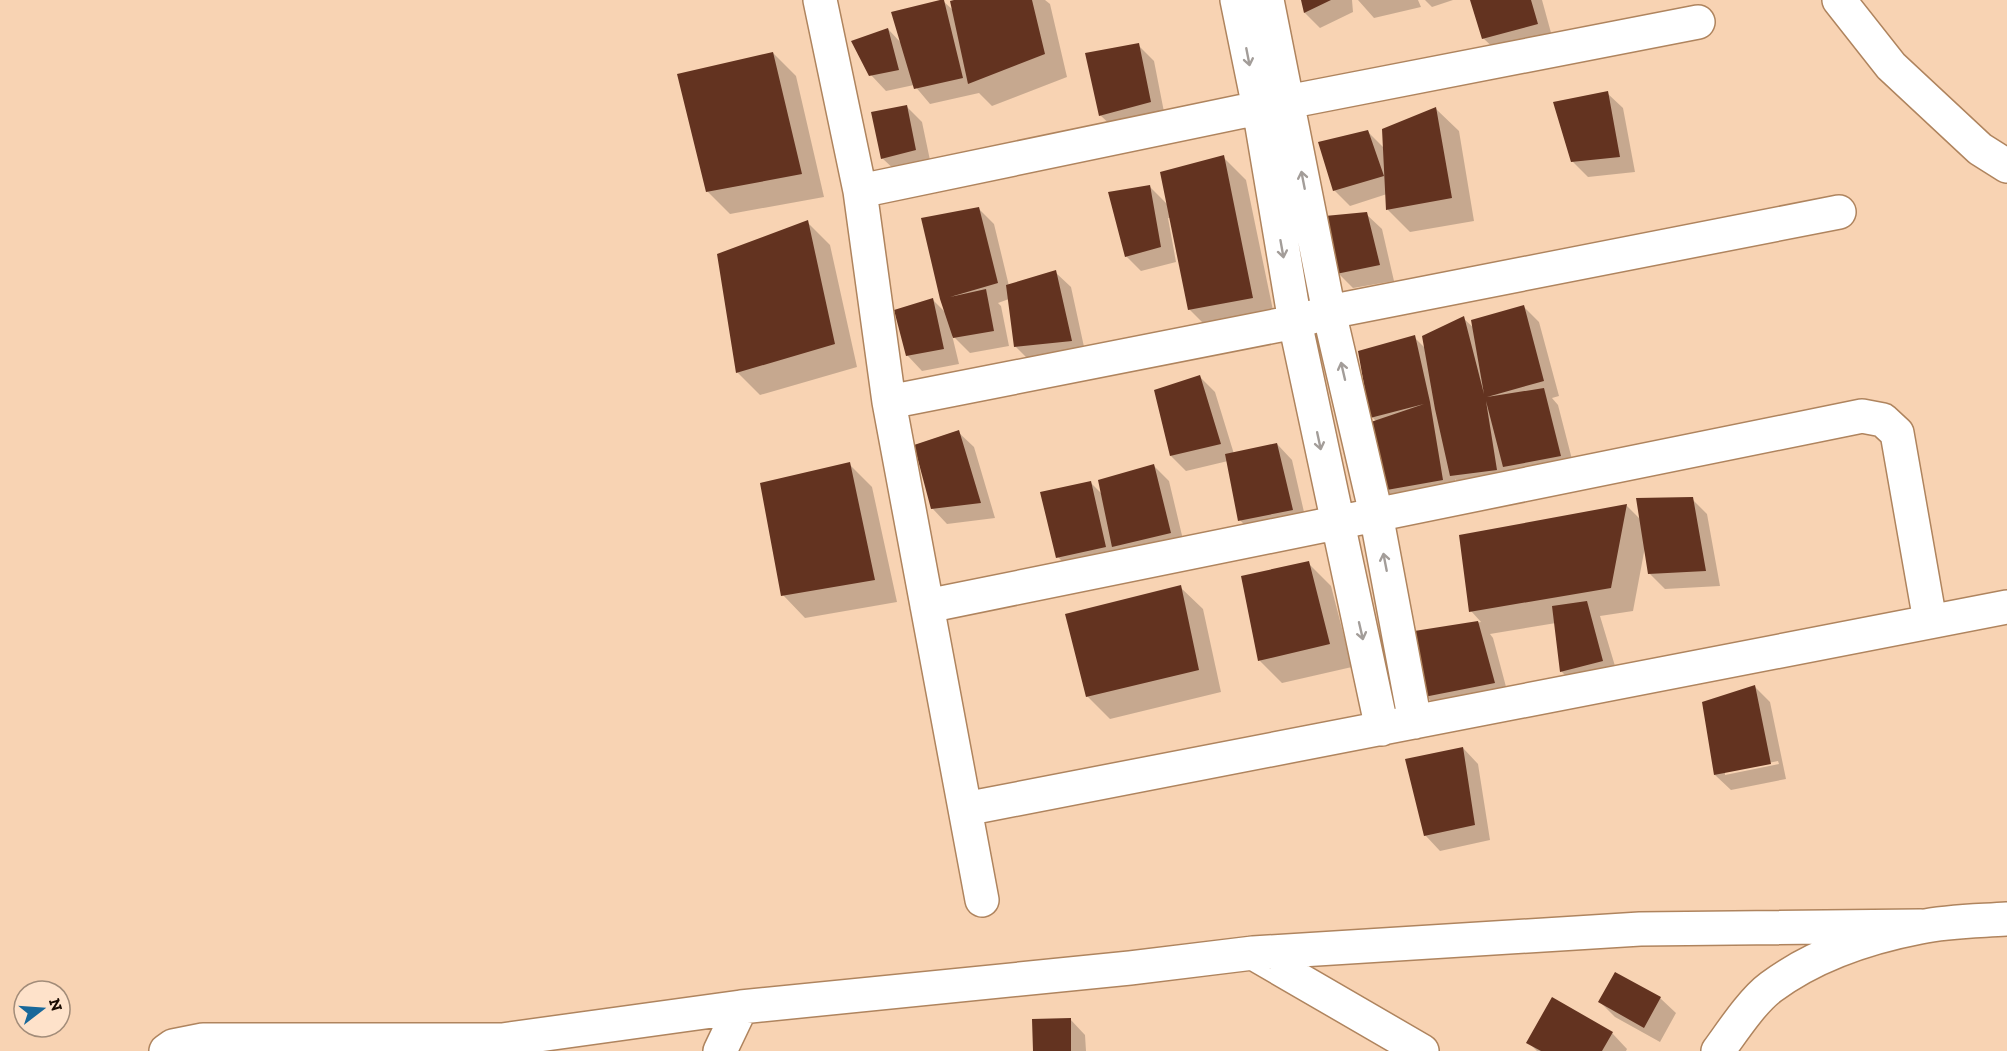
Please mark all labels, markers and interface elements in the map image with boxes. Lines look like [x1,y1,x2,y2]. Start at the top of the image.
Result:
one-way arrow [1243,47,1254,67]
one-way arrow [1297,171,1308,191]
one-way arrow [1277,239,1288,259]
one-way arrow [1336,362,1348,381]
one-way arrow [1314,430,1325,450]
one-way arrow [1379,552,1390,572]
one-way arrow [1355,622,1367,641]
north arrow [12,979,72,1039]
text: N [45,996,67,1013]

